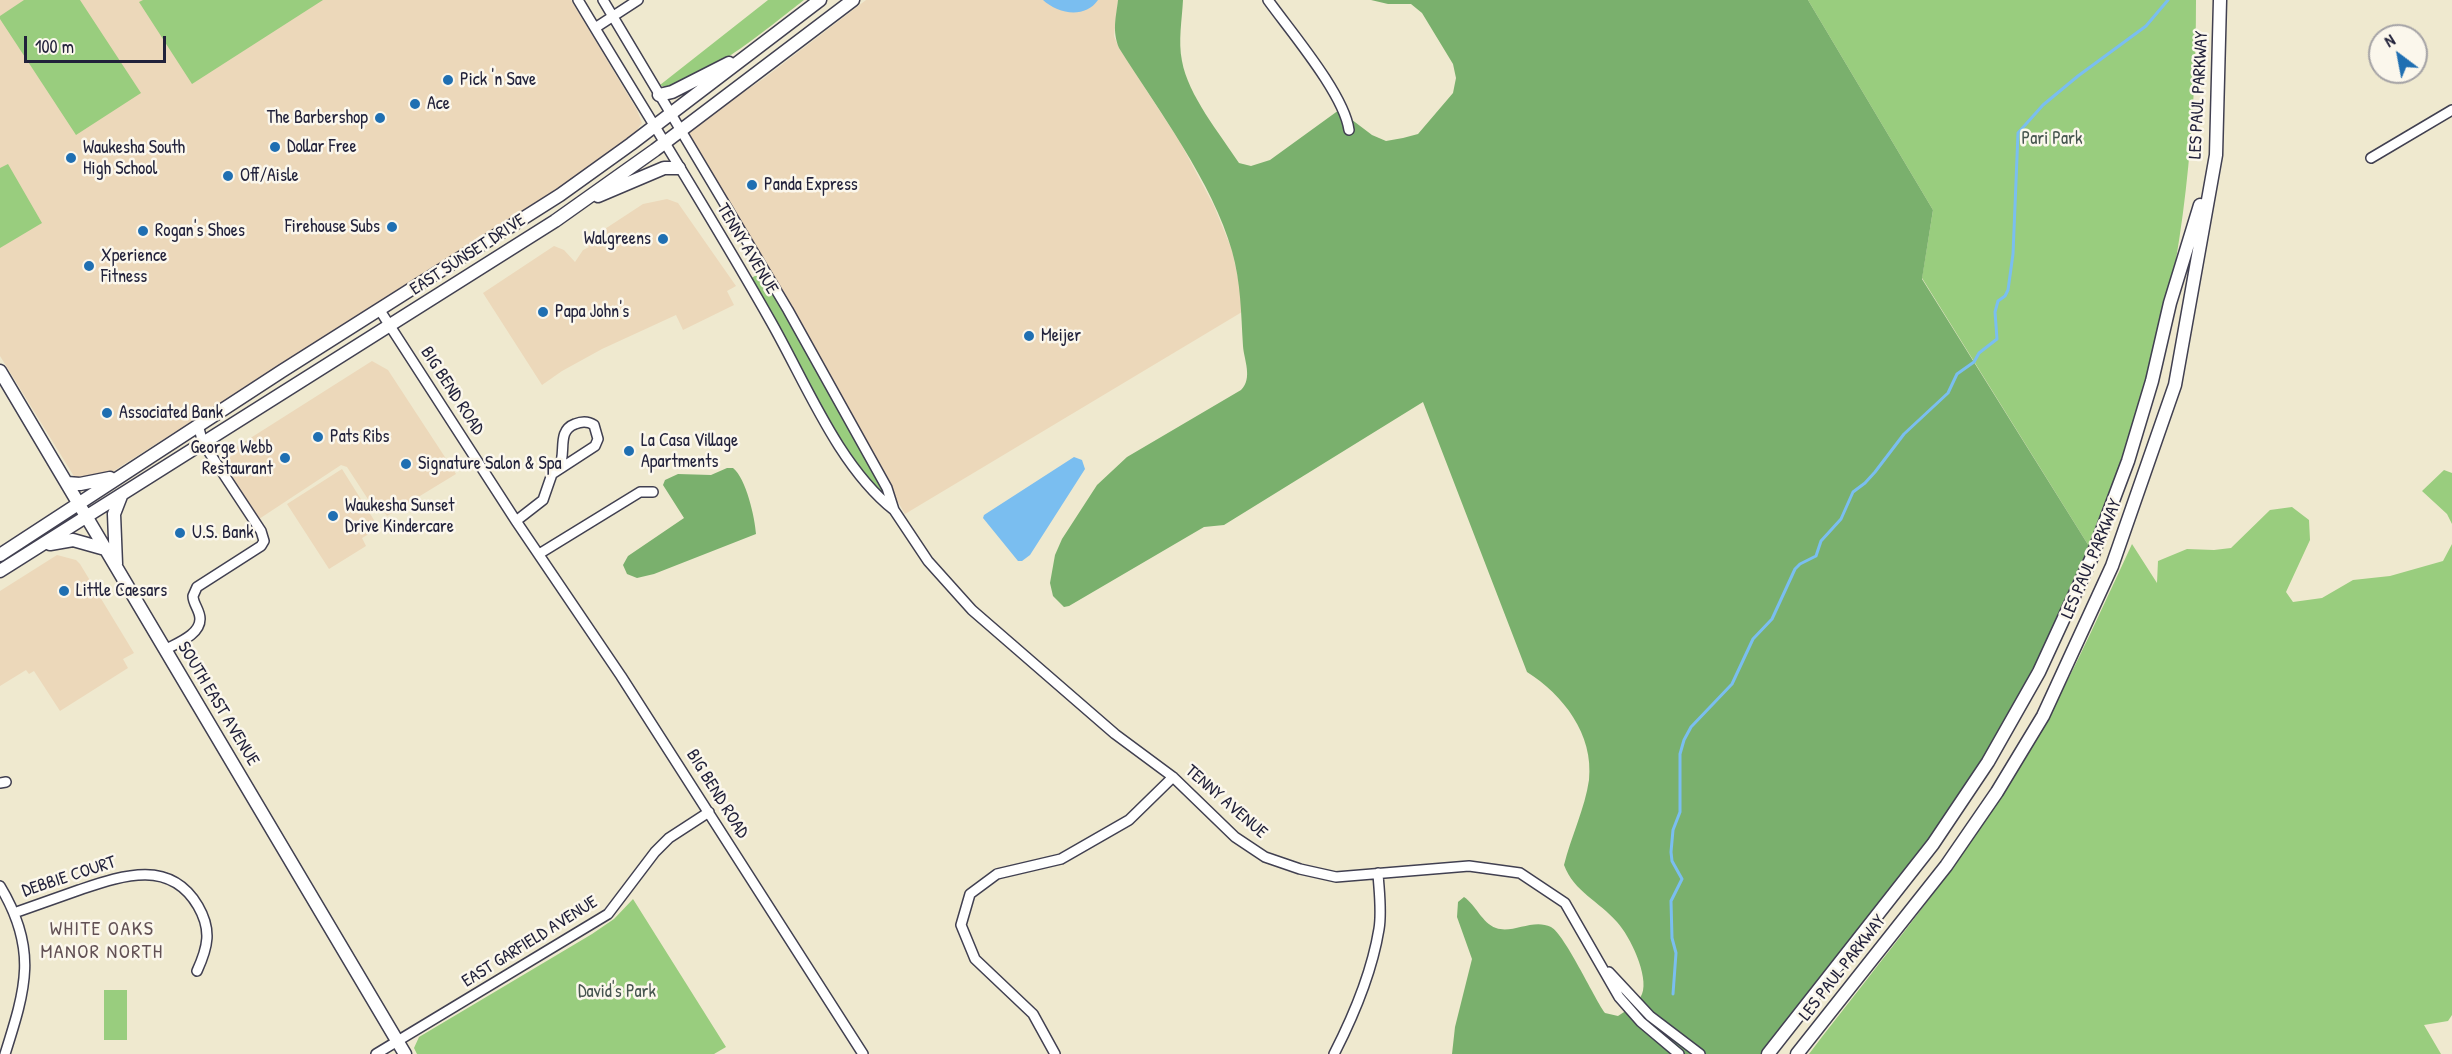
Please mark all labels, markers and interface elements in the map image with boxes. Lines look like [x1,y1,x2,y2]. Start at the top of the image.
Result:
scale bar [27,24,170,62]
north arrow [2368,24,2428,84]
text: N [2380,29,2399,52]
street label: LES PAUL PARKWAY [2185,30,2213,160]
text: 100 m [35,34,74,59]
place label: Pick 'n Save [460,69,536,91]
marker: Pick 'n Save [441,73,455,87]
place label: Ace [427,93,450,115]
marker: Ace [408,97,422,111]
place label: The Barbershop [267,107,368,129]
marker: The Barbershop [373,111,387,125]
park label: Pari Park [2022,128,2082,150]
place label: Dollar Free [287,136,357,158]
place label: Waukesha South High School [83,137,185,180]
marker: Dollar Free [268,140,282,154]
marker: Waukesha South High School [64,151,78,165]
place label: Off/Aisle [240,165,299,187]
marker: Off/Aisle [221,169,235,183]
place label: Panda Express [764,174,858,196]
marker: Panda Express [745,178,759,192]
street label: TENNY AVENUE [711,200,783,298]
street label: EAST SUNSET DRIVE [406,210,530,300]
place label: Firehouse Subs [285,216,380,238]
place label: Rogan's Shoes [155,220,245,242]
marker: Firehouse Subs [385,220,399,234]
marker: Rogan's Shoes [136,224,150,238]
place label: Walgreens [584,228,651,250]
marker: Walgreens [656,232,670,246]
place label: Xperience Fitness [101,245,167,288]
marker: Xperience Fitness [82,259,96,273]
place label: Papa John's [555,301,629,323]
marker: Papa John's [536,305,550,319]
place label: Meijer [1041,325,1081,347]
marker: Meijer [1022,329,1036,343]
street label: BIG BEND ROAD [415,343,489,439]
place label: Associated Bank [119,402,223,424]
marker: Associated Bank [100,406,114,420]
place label: Pats Ribs [330,426,390,448]
marker: Pats Ribs [311,430,325,444]
place label: La Casa Village Apartments [641,430,738,472]
place label: George Webb Restaurant [191,437,273,480]
marker: La Casa Village Apartments [622,444,636,458]
marker: George Webb Restaurant [278,451,292,465]
place label: Signature Salon & Spa [418,453,561,475]
marker: Signature Salon & Spa [399,457,413,471]
place label: Waukesha Sunset Drive Kindercare [345,495,455,538]
street label: LES PAUL PARKWAY [2057,496,2127,622]
marker: Waukesha Sunset Drive Kindercare [326,509,340,523]
place label: U.S. Bank [192,522,254,544]
marker: U.S. Bank [173,526,187,540]
place label: Little Caesars [76,580,167,602]
marker: Little Caesars [57,584,71,598]
street label: SOUTH EAST AVENUE [172,638,264,770]
street label: BIG BEND ROAD [681,745,753,843]
street label: TENNY AVENUE [1180,760,1272,844]
street label: DEBBIE COURT [19,852,119,902]
street label: EAST GARFIELD AVENUE [458,892,602,992]
street label: LES PAUL PARKWAY [1795,911,1891,1025]
district label: WHITE OAKS MANOR NORTH [40,918,164,965]
park label: David's Park [578,981,656,1003]

